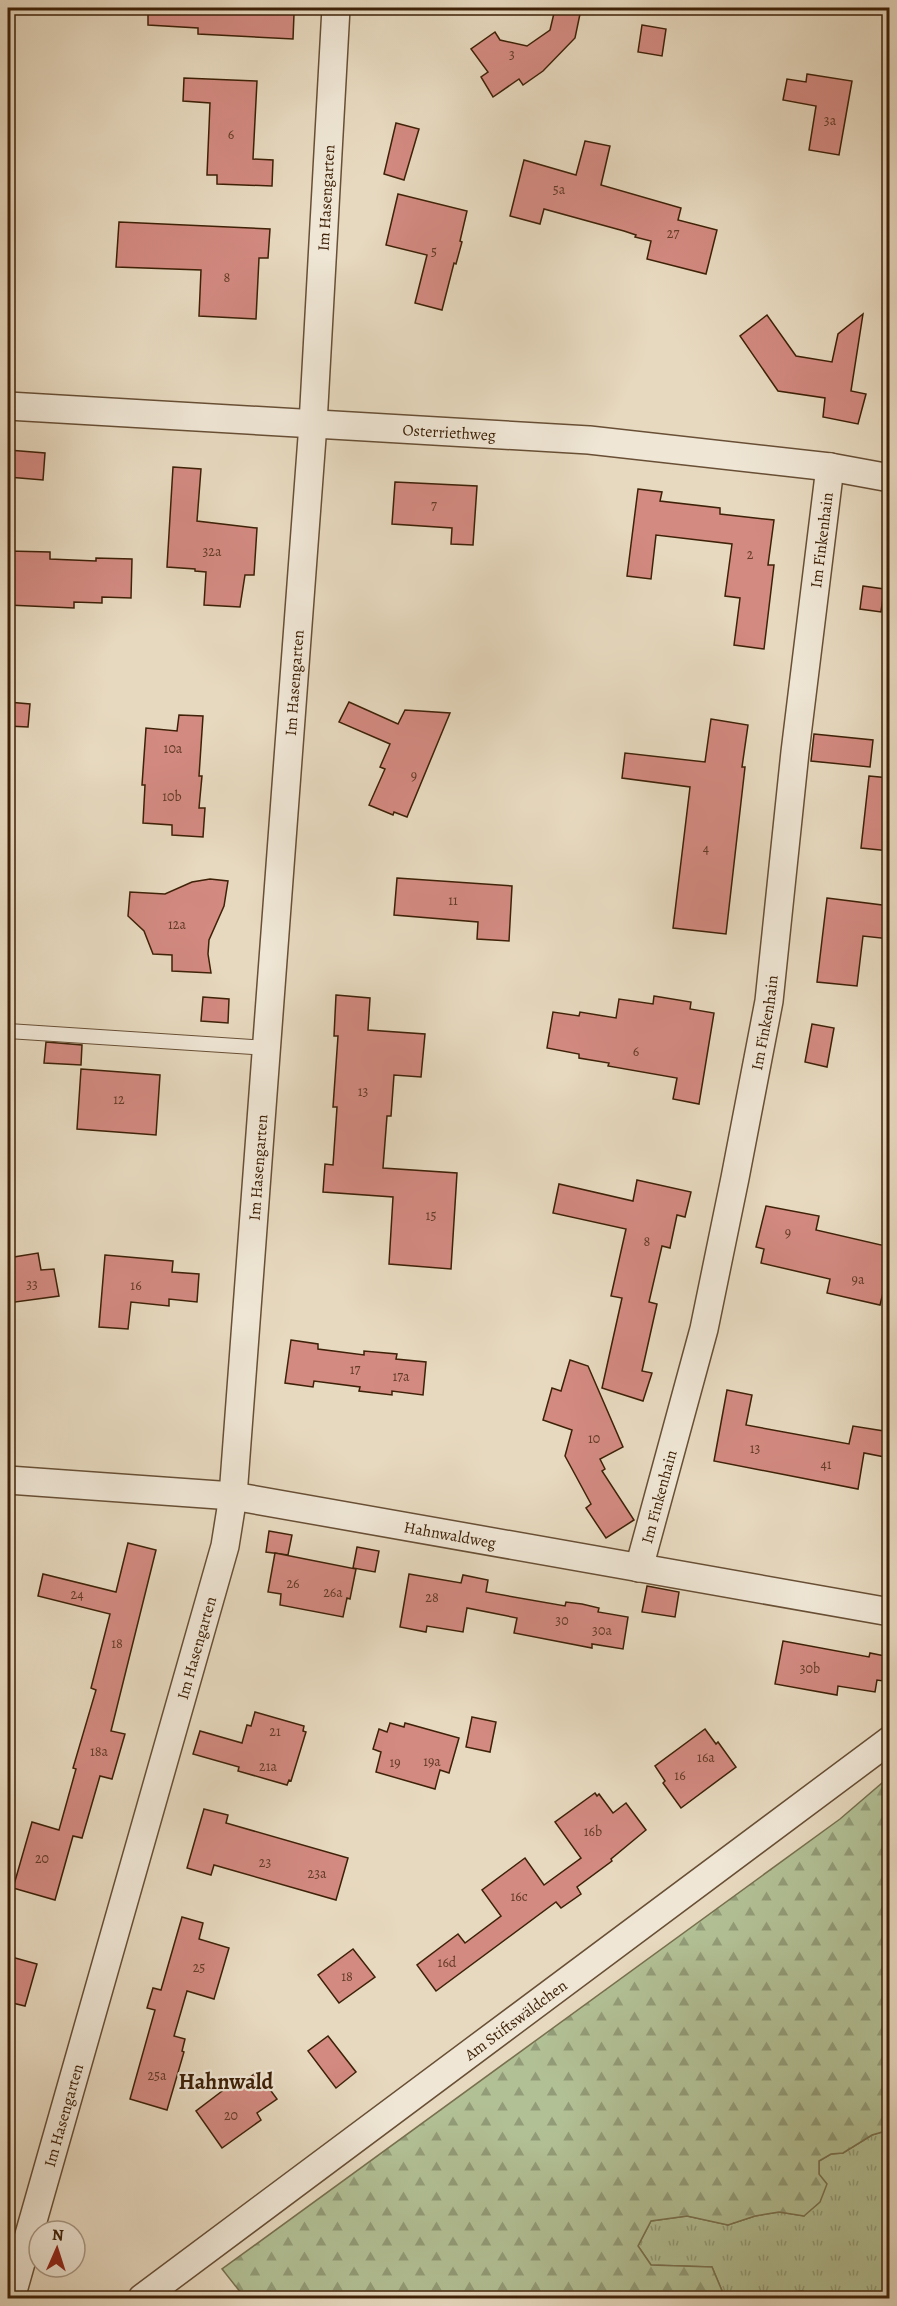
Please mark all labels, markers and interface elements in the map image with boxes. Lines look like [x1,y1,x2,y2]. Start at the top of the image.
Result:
house number: 3 [509,45,515,64]
house number: 3a [824,111,837,130]
house number: 6 [228,125,234,144]
street label: Im Hasengarten [313,144,340,252]
house number: 5a [553,180,566,199]
house number: 27 [667,224,679,243]
house number: 5 [431,242,437,261]
house number: 8 [224,268,231,287]
street label: Osterriethweg [402,419,497,447]
street label: Im Finkenhain [805,491,839,589]
house number: 7 [431,496,437,515]
house number: 32a [203,542,222,561]
house number: 2 [747,545,754,564]
street label: Im Hasengarten [280,629,310,737]
house number: 10a [164,739,183,758]
house number: 9 [411,766,417,785]
house number: 10b [162,787,182,806]
house number: 4 [703,839,709,858]
house number: 11 [448,891,458,910]
house number: 12a [168,915,186,934]
street label: Im Finkenhain [746,974,784,1072]
house number: 6 [633,1042,639,1061]
house number: 13 [358,1082,368,1101]
house number: 12 [113,1090,125,1109]
street label: Im Hasengarten [244,1113,273,1221]
house number: 15 [426,1206,436,1225]
house number: 9 [785,1223,791,1242]
house number: 8 [644,1232,651,1251]
house number: 9a [852,1270,865,1289]
house number: 33 [26,1275,38,1294]
house number: 16 [130,1276,142,1295]
house number: 17 [350,1360,360,1379]
house number: 17a [392,1367,410,1386]
house number: 10 [588,1429,600,1448]
house number: 13 [750,1439,760,1458]
street label: Im Finkenhain [636,1447,683,1546]
house number: 41 [820,1455,832,1474]
street label: Hahnwaldweg [402,1516,498,1554]
house number: 26 [286,1574,300,1593]
house number: 26a [323,1583,343,1602]
house number: 24 [71,1585,84,1604]
house number: 28 [425,1588,439,1607]
street label: Im Hasengarten [172,1594,222,1702]
house number: 30 [555,1611,569,1630]
house number: 30a [592,1621,612,1640]
house number: 18 [111,1634,123,1653]
house number: 30b [800,1659,820,1678]
house number: 21 [269,1722,281,1741]
house number: 18a [90,1742,109,1761]
house number: 16a [697,1748,715,1767]
house number: 19a [423,1752,441,1771]
house number: 19 [389,1753,401,1772]
house number: 21a [259,1757,277,1776]
house number: 16 [674,1766,686,1785]
house number: 16b [584,1822,602,1841]
house number: 20 [35,1849,49,1868]
house number: 23 [259,1853,271,1872]
house number: 23a [308,1864,327,1883]
house number: 16c [510,1887,528,1906]
house number: 16d [438,1953,457,1972]
house number: 25 [193,1958,205,1977]
house number: 18 [341,1967,353,1986]
street label: Am Stiftswäldchen [459,1974,572,2066]
street label: Im Hasengarten [39,2061,89,2170]
house number: 25a [147,2066,167,2085]
district label: Hahnwald [179,2067,274,2097]
house number: 20 [224,2106,238,2125]
north arrow [27,2219,87,2279]
text: N [51,2224,64,2246]

